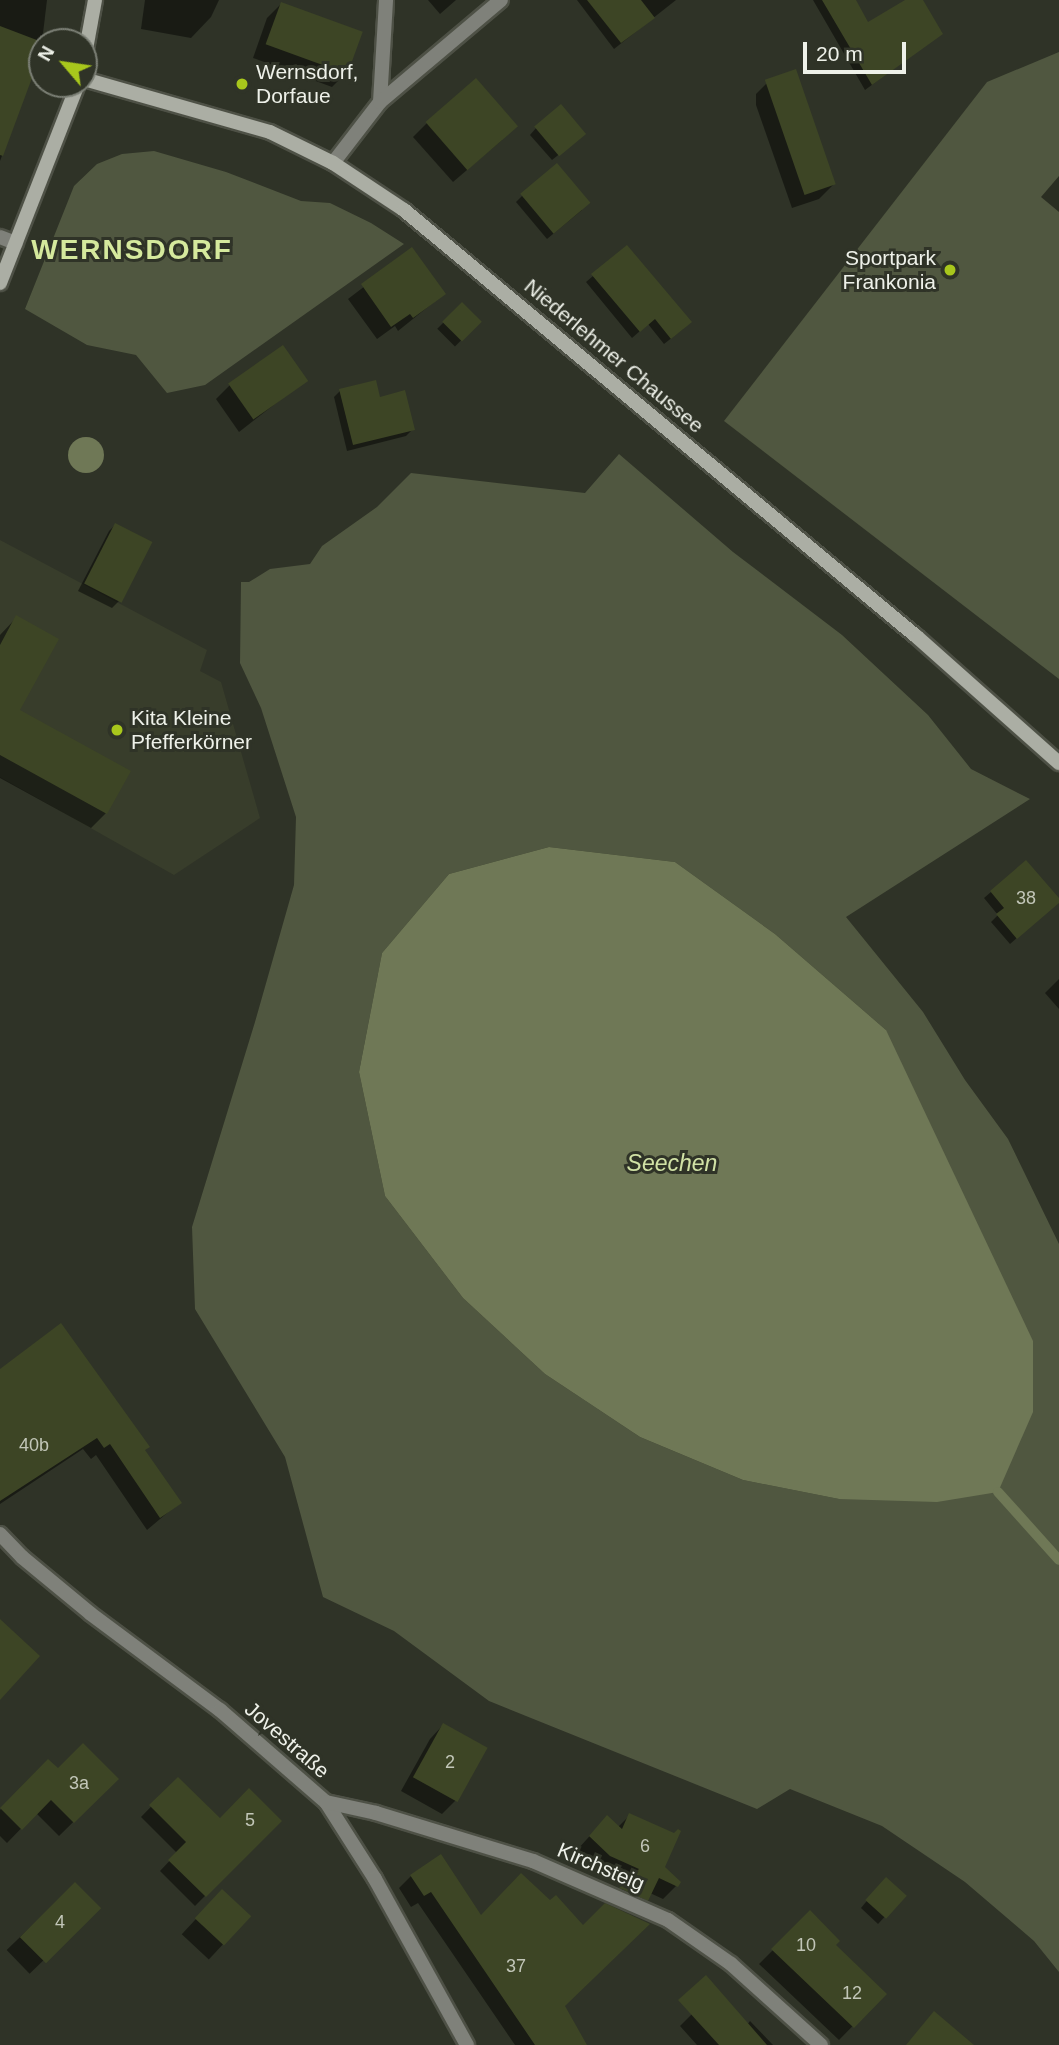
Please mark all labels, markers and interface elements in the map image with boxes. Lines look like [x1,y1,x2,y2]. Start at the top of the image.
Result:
north arrow [28,28,98,98]
scale bar [807,28,910,72]
text: N [33,42,58,65]
text: 20 m [816,42,863,65]
place label: Wernsdorf, Dorfaue [256,59,358,109]
marker: Wernsdorf, Dorfaue [234,76,250,92]
district label: WERNSDORF [32,233,232,267]
place label: Sportpark Frankonia [843,245,936,295]
marker: Sportpark Frankonia [942,262,958,278]
street label: Niederlehmer Chaussee [519,274,709,438]
place label: Kita Kleine Pfefferkörner [131,705,252,755]
marker: Kita Kleine Pfefferkörner [109,722,125,738]
house number: 38 [1016,887,1036,909]
water label: Seechen [627,1149,717,1177]
house number: 40b [19,1434,49,1456]
street label: Jovestraße [240,1696,334,1784]
house number: 2 [445,1751,455,1773]
house number: 3a [69,1772,89,1794]
house number: 5 [245,1809,255,1831]
house number: 6 [640,1835,650,1857]
street label: Kirchsteig [554,1837,648,1897]
house number: 4 [55,1911,65,1933]
house number: 10 [796,1934,816,1956]
house number: 37 [506,1955,526,1977]
house number: 12 [842,1982,862,2004]

